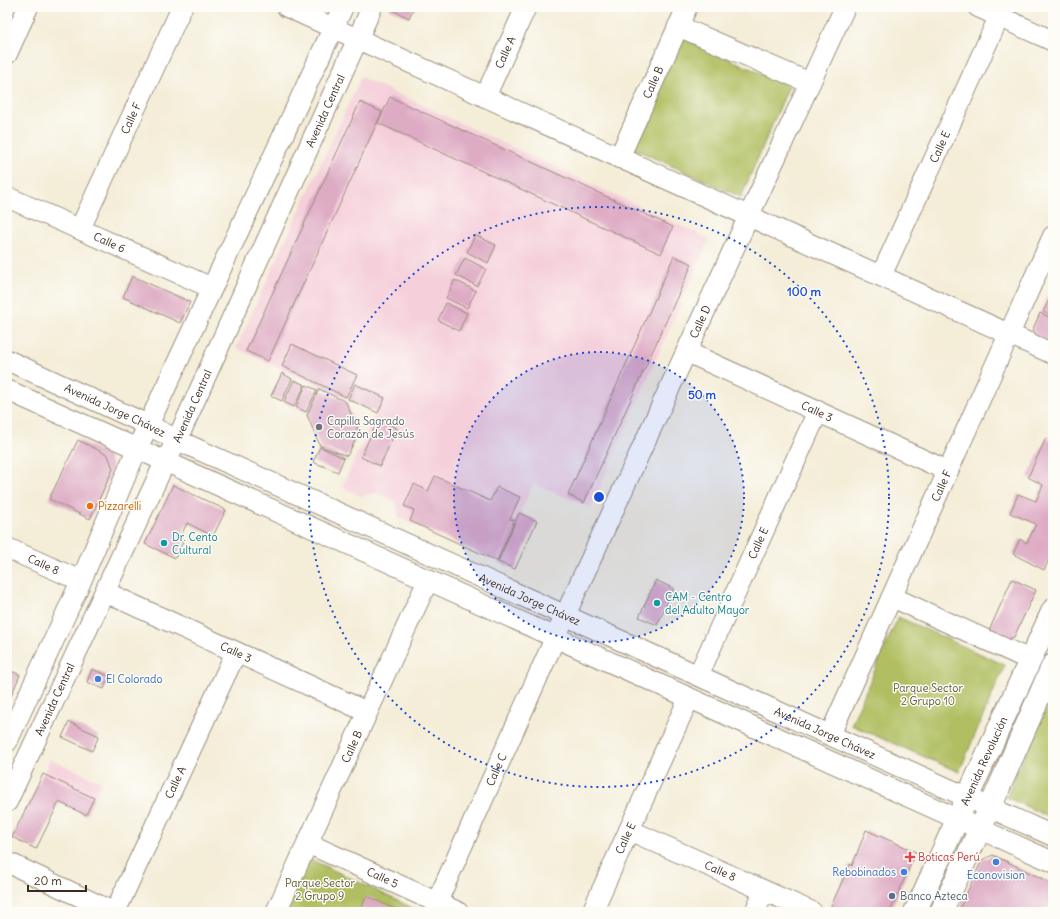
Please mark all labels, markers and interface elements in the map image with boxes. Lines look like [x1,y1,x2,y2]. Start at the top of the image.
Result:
street label: Calle A [492,34,519,71]
street label: Calle B [640,64,666,101]
street label: Avenida Central [303,72,348,149]
street label: Calle F [118,100,144,136]
street label: Calle E [927,129,953,165]
street label: Calle 6 [91,229,127,256]
text: 100 m [787,284,821,299]
street label: Calle D [686,303,714,341]
street label: Avenida Central [170,368,215,445]
street label: Avenida Jorge Chávez [62,380,168,440]
text: 50 m [688,387,717,402]
street label: Calle 3 [799,398,835,425]
place label: Capilla Sagrado Corazón de Jesús [327,414,414,441]
marker: Capilla Sagrado Corazón de Jesús [314,422,324,432]
street label: Calle F [928,468,955,504]
centre of rings [592,490,606,504]
place label: Pizzarelli [98,499,141,513]
marker: Pizzarelli [85,501,95,511]
street label: Calle E [745,525,771,561]
place label: Dr. Cento Cultural [172,530,218,557]
marker: Dr. Cento Cultural [159,538,169,548]
street label: Calle 8 [25,551,62,577]
street label: Avenida Jorge Chávez [477,570,583,628]
place label: CAM - Centro del Adulto Mayor [665,590,750,617]
marker: CAM - Centro del Adulto Mayor [652,598,662,608]
street label: Calle 3 [218,639,254,665]
street label: Avenida Central [32,661,78,738]
place label: El Colorado [106,672,163,686]
marker: El Colorado [93,674,103,684]
park label: Parque Sector 2 Grupo 10 [893,681,964,708]
street label: Avenida Jorge Chávez [772,704,878,762]
street label: Avenida Revolución [958,714,1010,808]
street label: Calle B [338,728,365,765]
street label: Calle C [483,751,510,788]
street label: Calle A [162,764,189,801]
street label: Calle E [612,820,639,856]
place label: Boticas Perú [918,850,981,864]
marker: Boticas Perú [905,852,915,862]
marker: Econovision [991,857,1001,867]
street label: Calle 8 [702,858,738,884]
street label: Calle 5 [364,864,401,891]
place label: Rebobinados [832,865,896,879]
scale bar [28,867,86,893]
marker: Rebobinados [899,867,909,877]
place label: Econovision [967,868,1025,882]
text: 20 m [34,873,62,888]
park label: Parque Sector 2 Grupo 9 [285,876,356,903]
place label: Banco Azteca [900,889,968,903]
marker: Banco Azteca [887,891,897,901]

